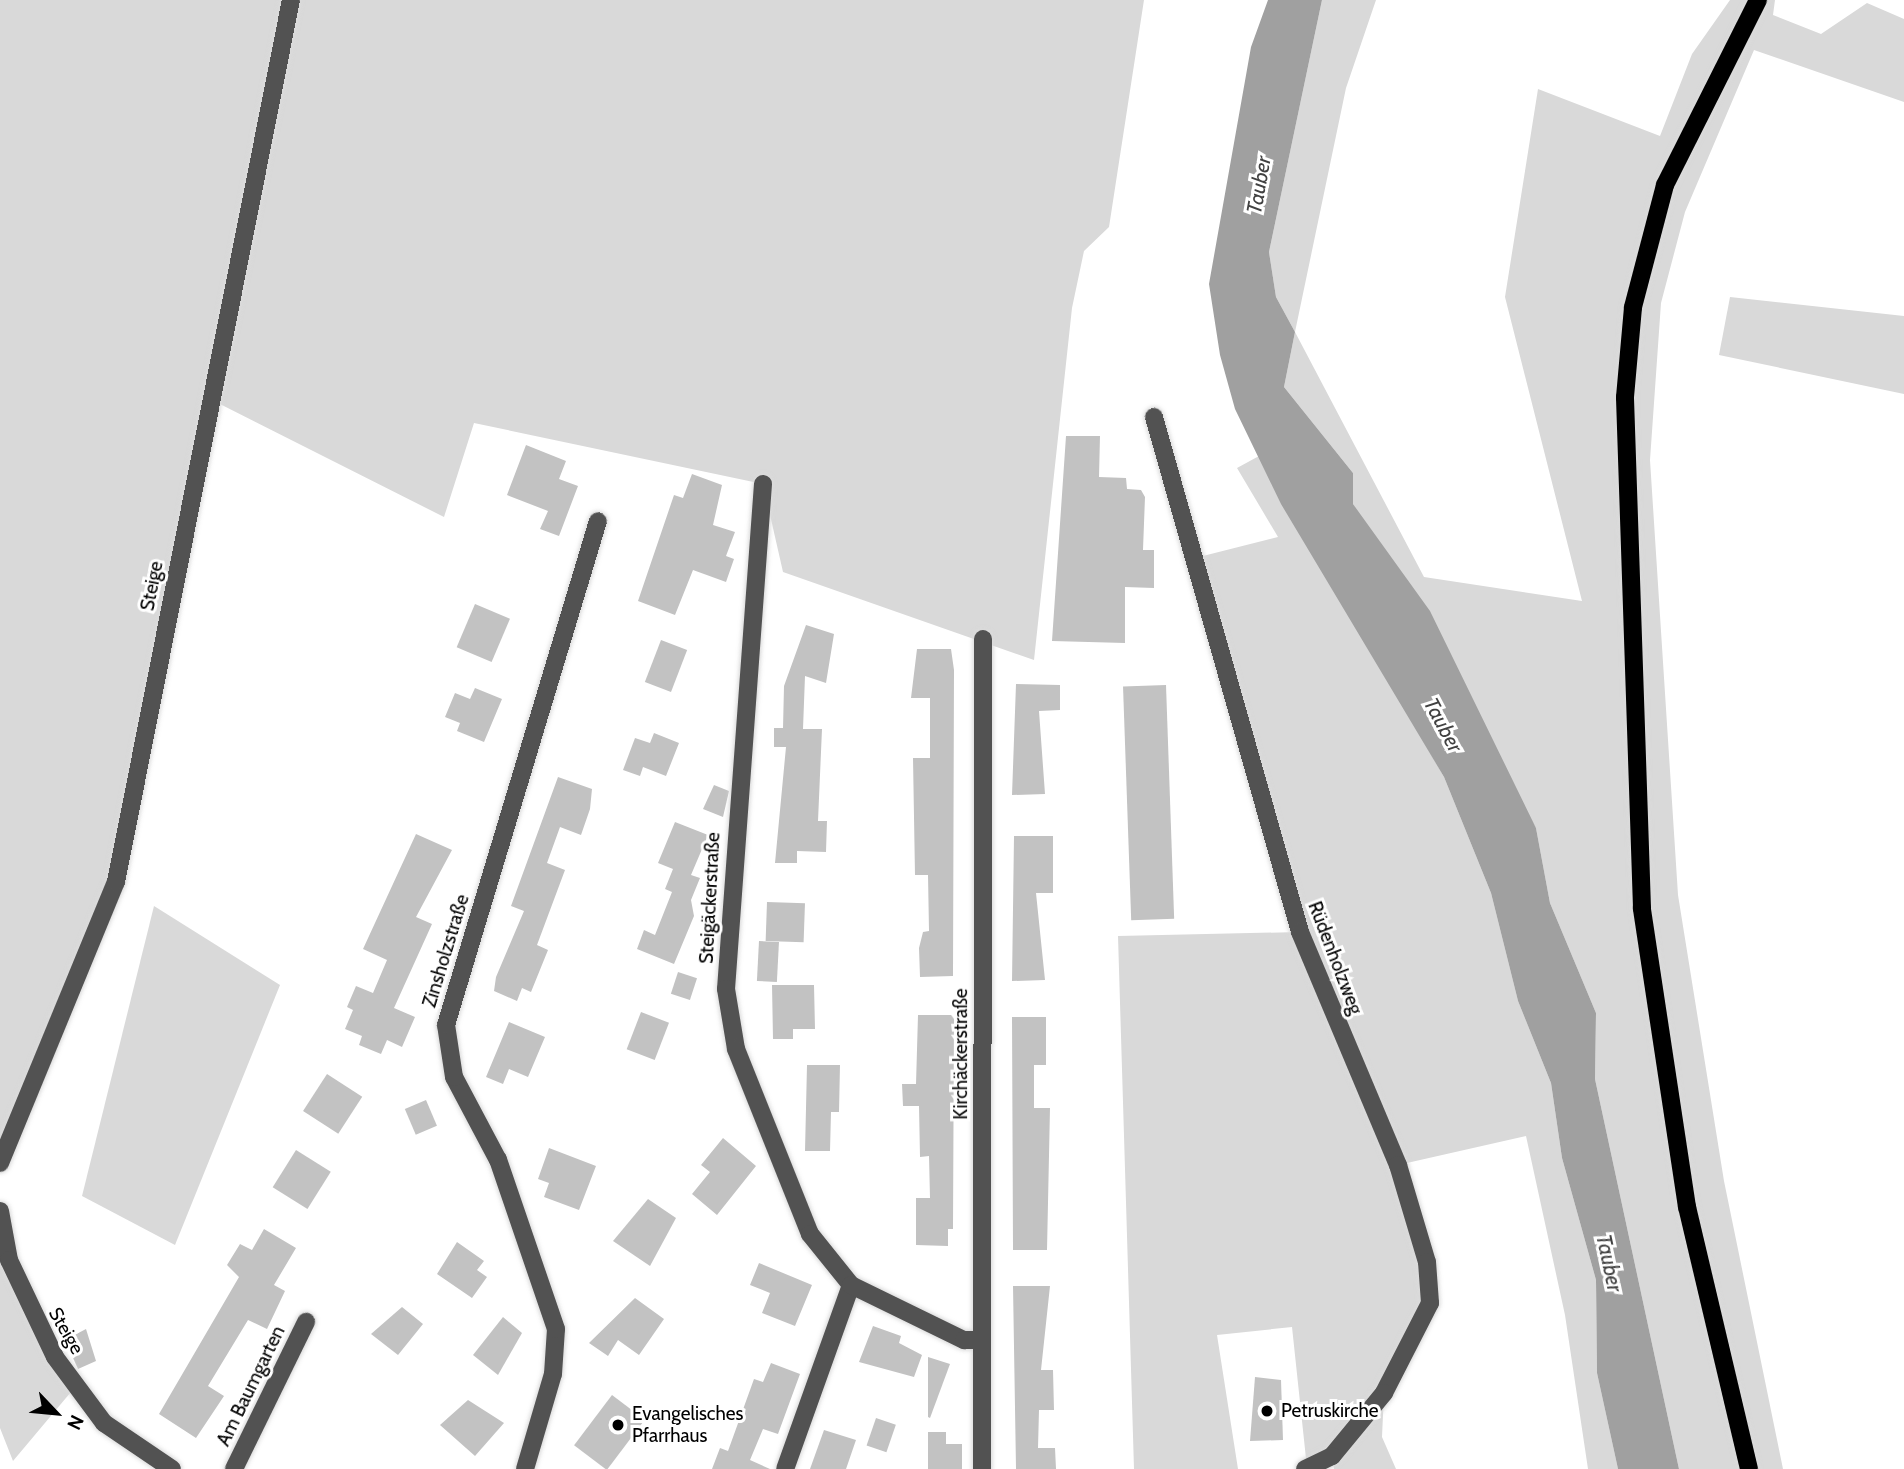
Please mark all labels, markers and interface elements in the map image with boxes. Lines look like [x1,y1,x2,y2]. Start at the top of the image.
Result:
water label: Tauber [1242,154,1276,216]
street label: Steige [136,559,168,613]
water label: Tauber [1418,694,1468,756]
street label: Steigäckerstraße [695,832,725,964]
street label: Zinsholzstraße [418,892,474,1010]
street label: Rüdenholzweg [1303,898,1367,1018]
street label: Kirchäckerstraße [950,988,972,1120]
water label: Tauber [1591,1232,1627,1294]
street label: Steige [44,1304,88,1358]
street label: Am Baumgarten [212,1322,290,1450]
north arrow [21,1378,91,1448]
place label: Petruskirche [1281,1400,1379,1422]
place label: Evangelisches Pfarrhaus [632,1403,743,1447]
marker: Petruskirche [1259,1403,1275,1419]
text: N [62,1411,89,1434]
marker: Evangelisches Pfarrhaus [610,1417,626,1433]

